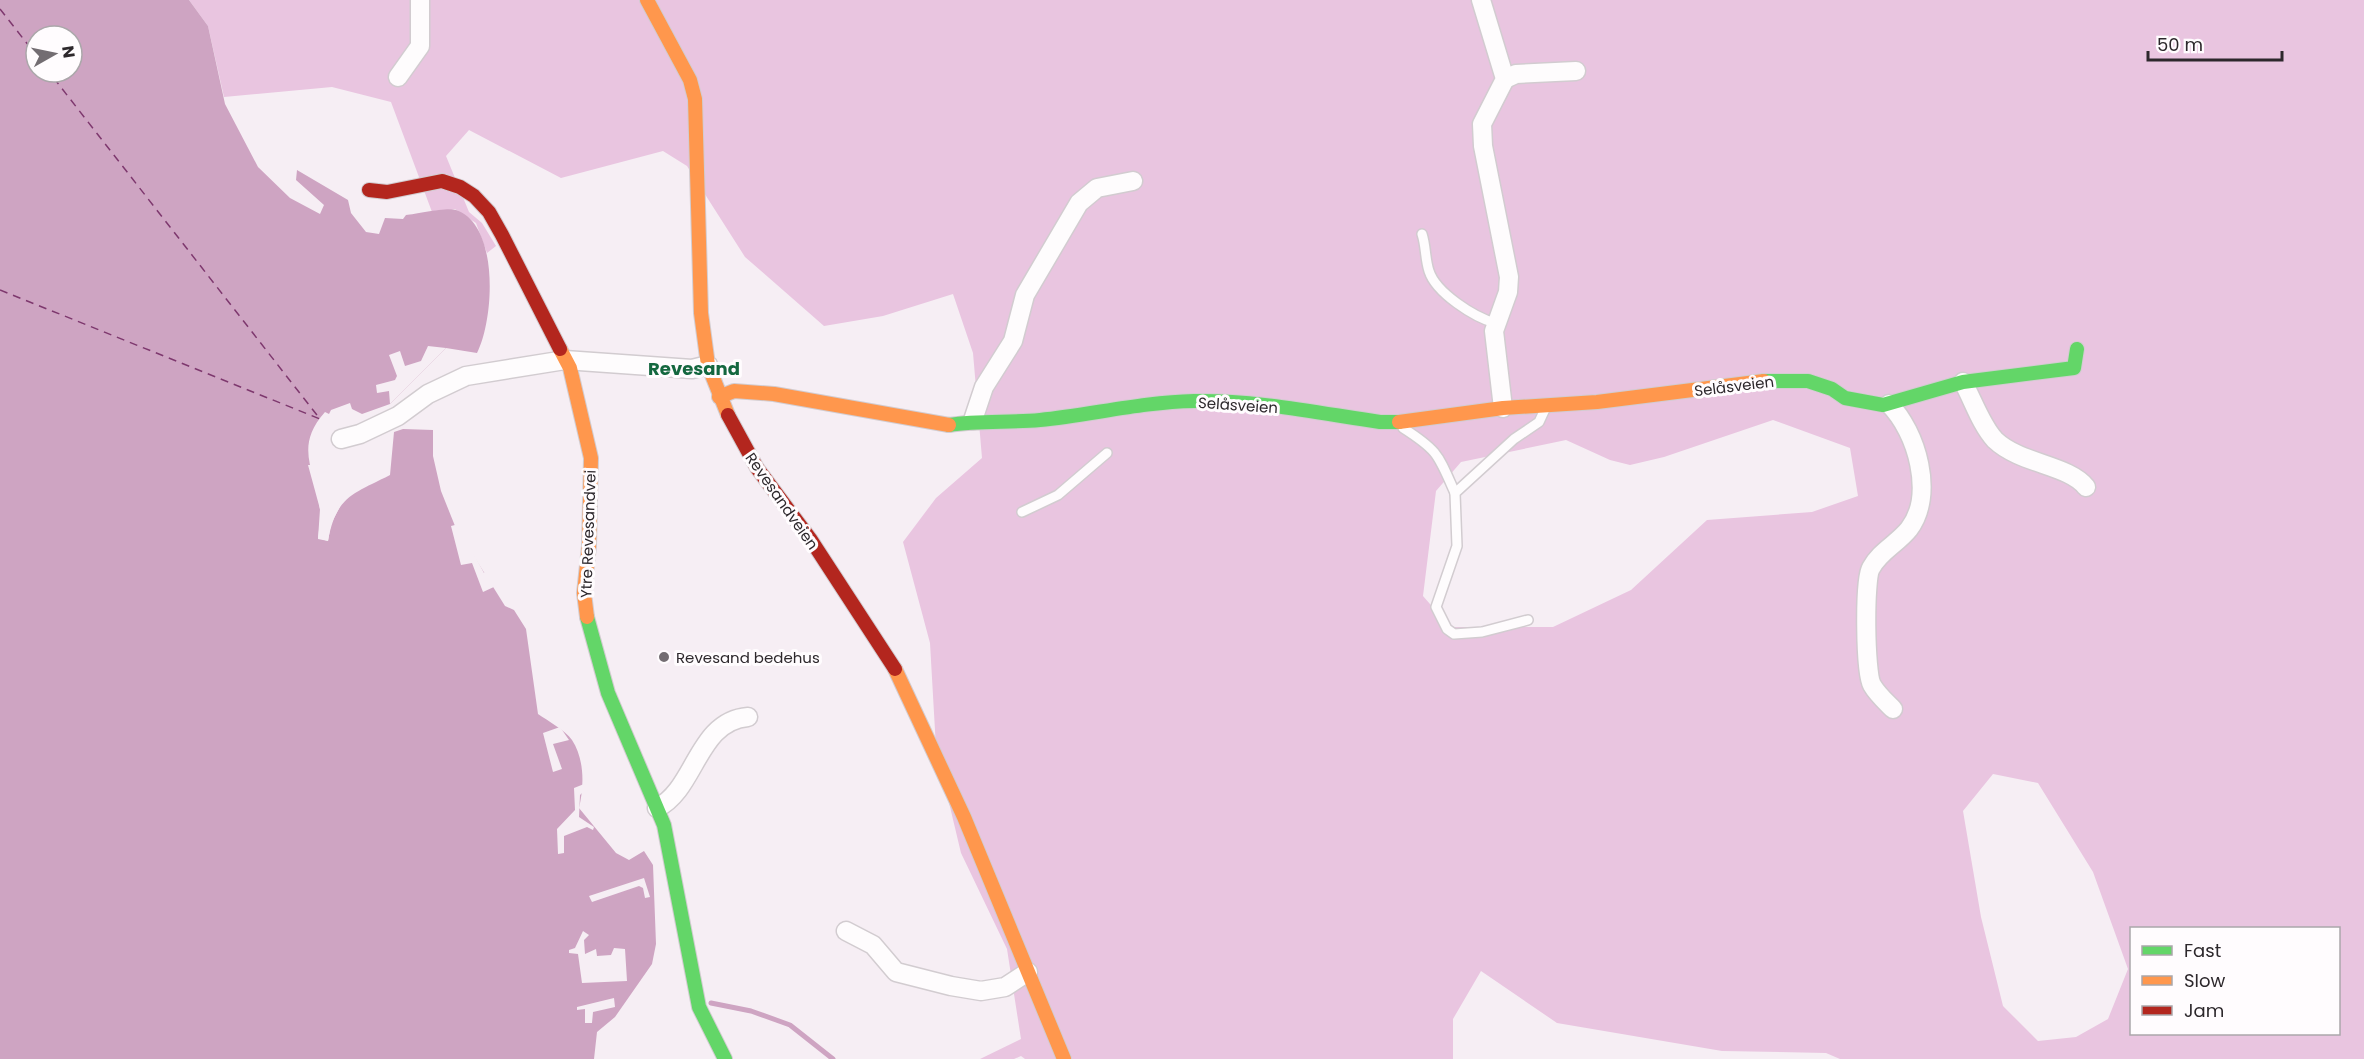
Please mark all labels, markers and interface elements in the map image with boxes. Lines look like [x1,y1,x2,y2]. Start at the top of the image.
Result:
north arrow [24,24,84,84]
scale bar [2148,24,2282,62]
text: 50 m [2157,32,2203,57]
text: N [56,44,81,59]
district label: Revesand [648,356,740,381]
street label: Selåsveien [1693,371,1775,401]
street label: Selåsveien [1197,392,1279,418]
street label: Revesandveien [741,448,823,554]
street label: Ytre Revesandvei [575,469,601,599]
place label: Revesand bedehus [676,647,820,668]
marker: Revesand bedehus [657,650,671,664]
legend [2130,927,2340,1035]
text: Fast [2184,938,2221,963]
text: Slow [2184,968,2226,993]
text: Jam [2184,998,2224,1023]

